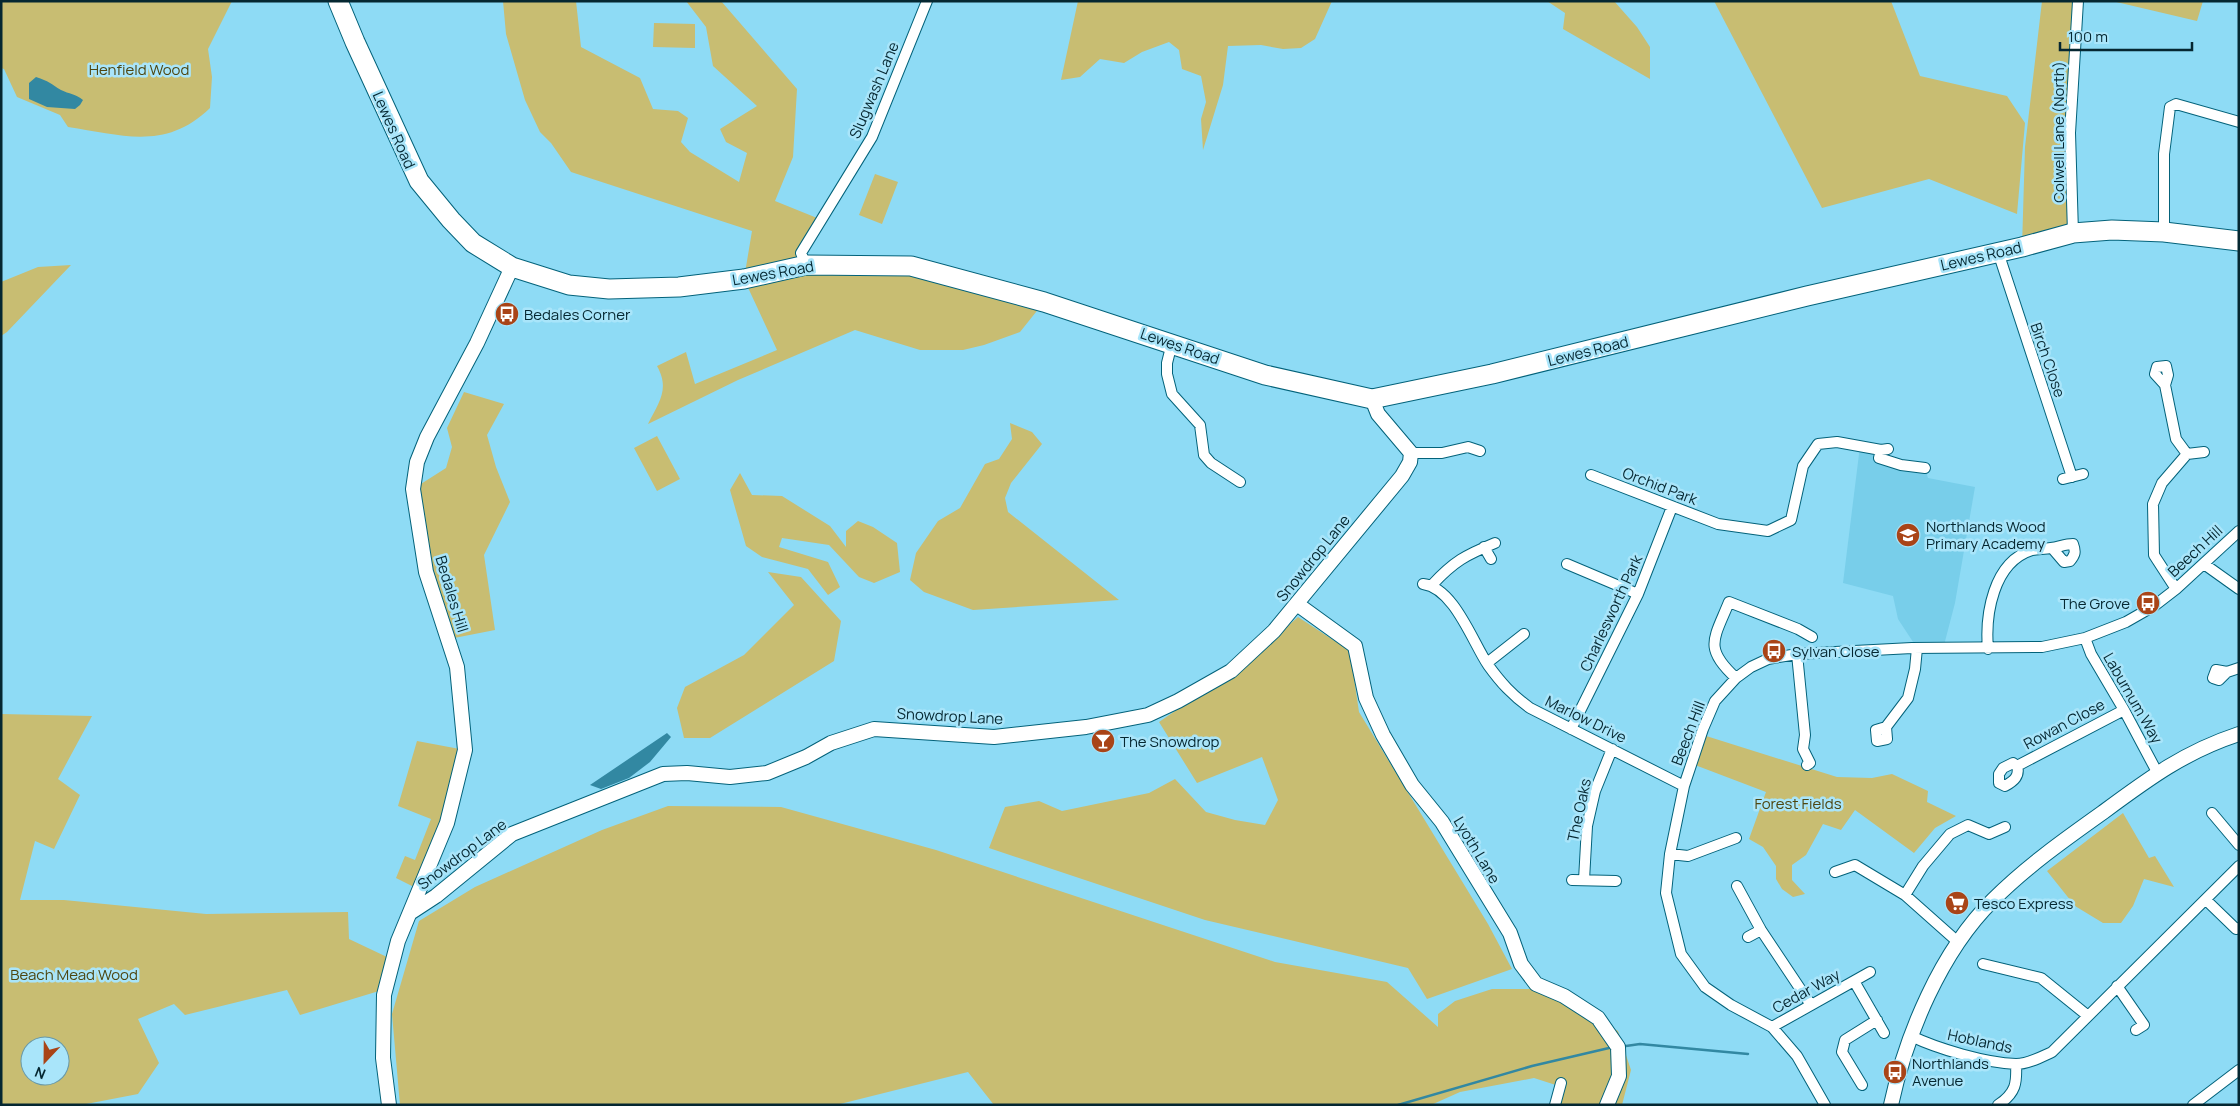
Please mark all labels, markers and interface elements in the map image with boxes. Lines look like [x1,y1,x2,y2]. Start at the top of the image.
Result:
scale bar [2060,20,2192,52]
text: 100 m [2068,26,2108,47]
street label: Slugwash Lane [844,38,904,142]
park label: Henfield Wood [89,59,189,80]
street label: Colwell Lane (North) [2048,61,2069,203]
street label: Lewes Road [368,88,420,172]
street label: Lewes Road [1938,236,2024,276]
street label: Lewes Road [731,255,815,291]
bus stop icon: Bedales Corner [494,301,520,327]
place label: Bedales Corner [524,304,631,325]
street label: Birch Close [2025,320,2071,400]
street label: Lewes Road [1138,323,1222,369]
street label: Lewes Road [1545,331,1631,371]
street label: Orchid Park [1620,462,1701,510]
street label: Snowdrop Lane [1271,510,1355,606]
place label: Northlands Wood Primary Academy [1926,516,2046,554]
street label: Beech Hill [2163,520,2227,582]
school or university icon: Northlands Wood Primary Academy [1895,522,1921,548]
street label: Charlesworth Park [1575,551,1647,675]
street label: Bedales Hill [430,553,474,635]
bus stop icon: The Grove [2135,590,2161,616]
place label: The Grove [2060,593,2130,614]
bus stop icon: Sylvan Close [1761,638,1787,664]
place label: Sylvan Close [1792,641,1880,662]
street label: Laburnum Way [2098,649,2168,747]
street label: Marlow Drive [1542,690,1630,748]
street label: Rowan Close [2020,694,2108,754]
street label: Beech Hill [1666,698,1710,768]
street label: Snowdrop Lane [896,703,1004,729]
bar icon: The Snowdrop [1090,728,1116,754]
place label: The Snowdrop [1120,731,1220,752]
street label: The Oaks [1562,776,1596,843]
park label: Forest Fields [1754,793,1842,814]
street label: Lyoth Lane [1449,812,1505,888]
street label: Snowdrop Lane [413,813,511,894]
supermarket icon: Tesco Express [1944,890,1970,916]
place label: Tesco Express [1974,893,2074,914]
park label: Beach Mead Wood [10,964,138,985]
street label: Cedar Way [1768,964,1844,1018]
street label: Hoblands [1946,1024,2014,1058]
north arrow [20,1036,70,1086]
place label: Northlands Avenue [1912,1053,1989,1091]
bus stop icon: Northlands Avenue [1882,1059,1908,1085]
text: N [32,1063,48,1084]

